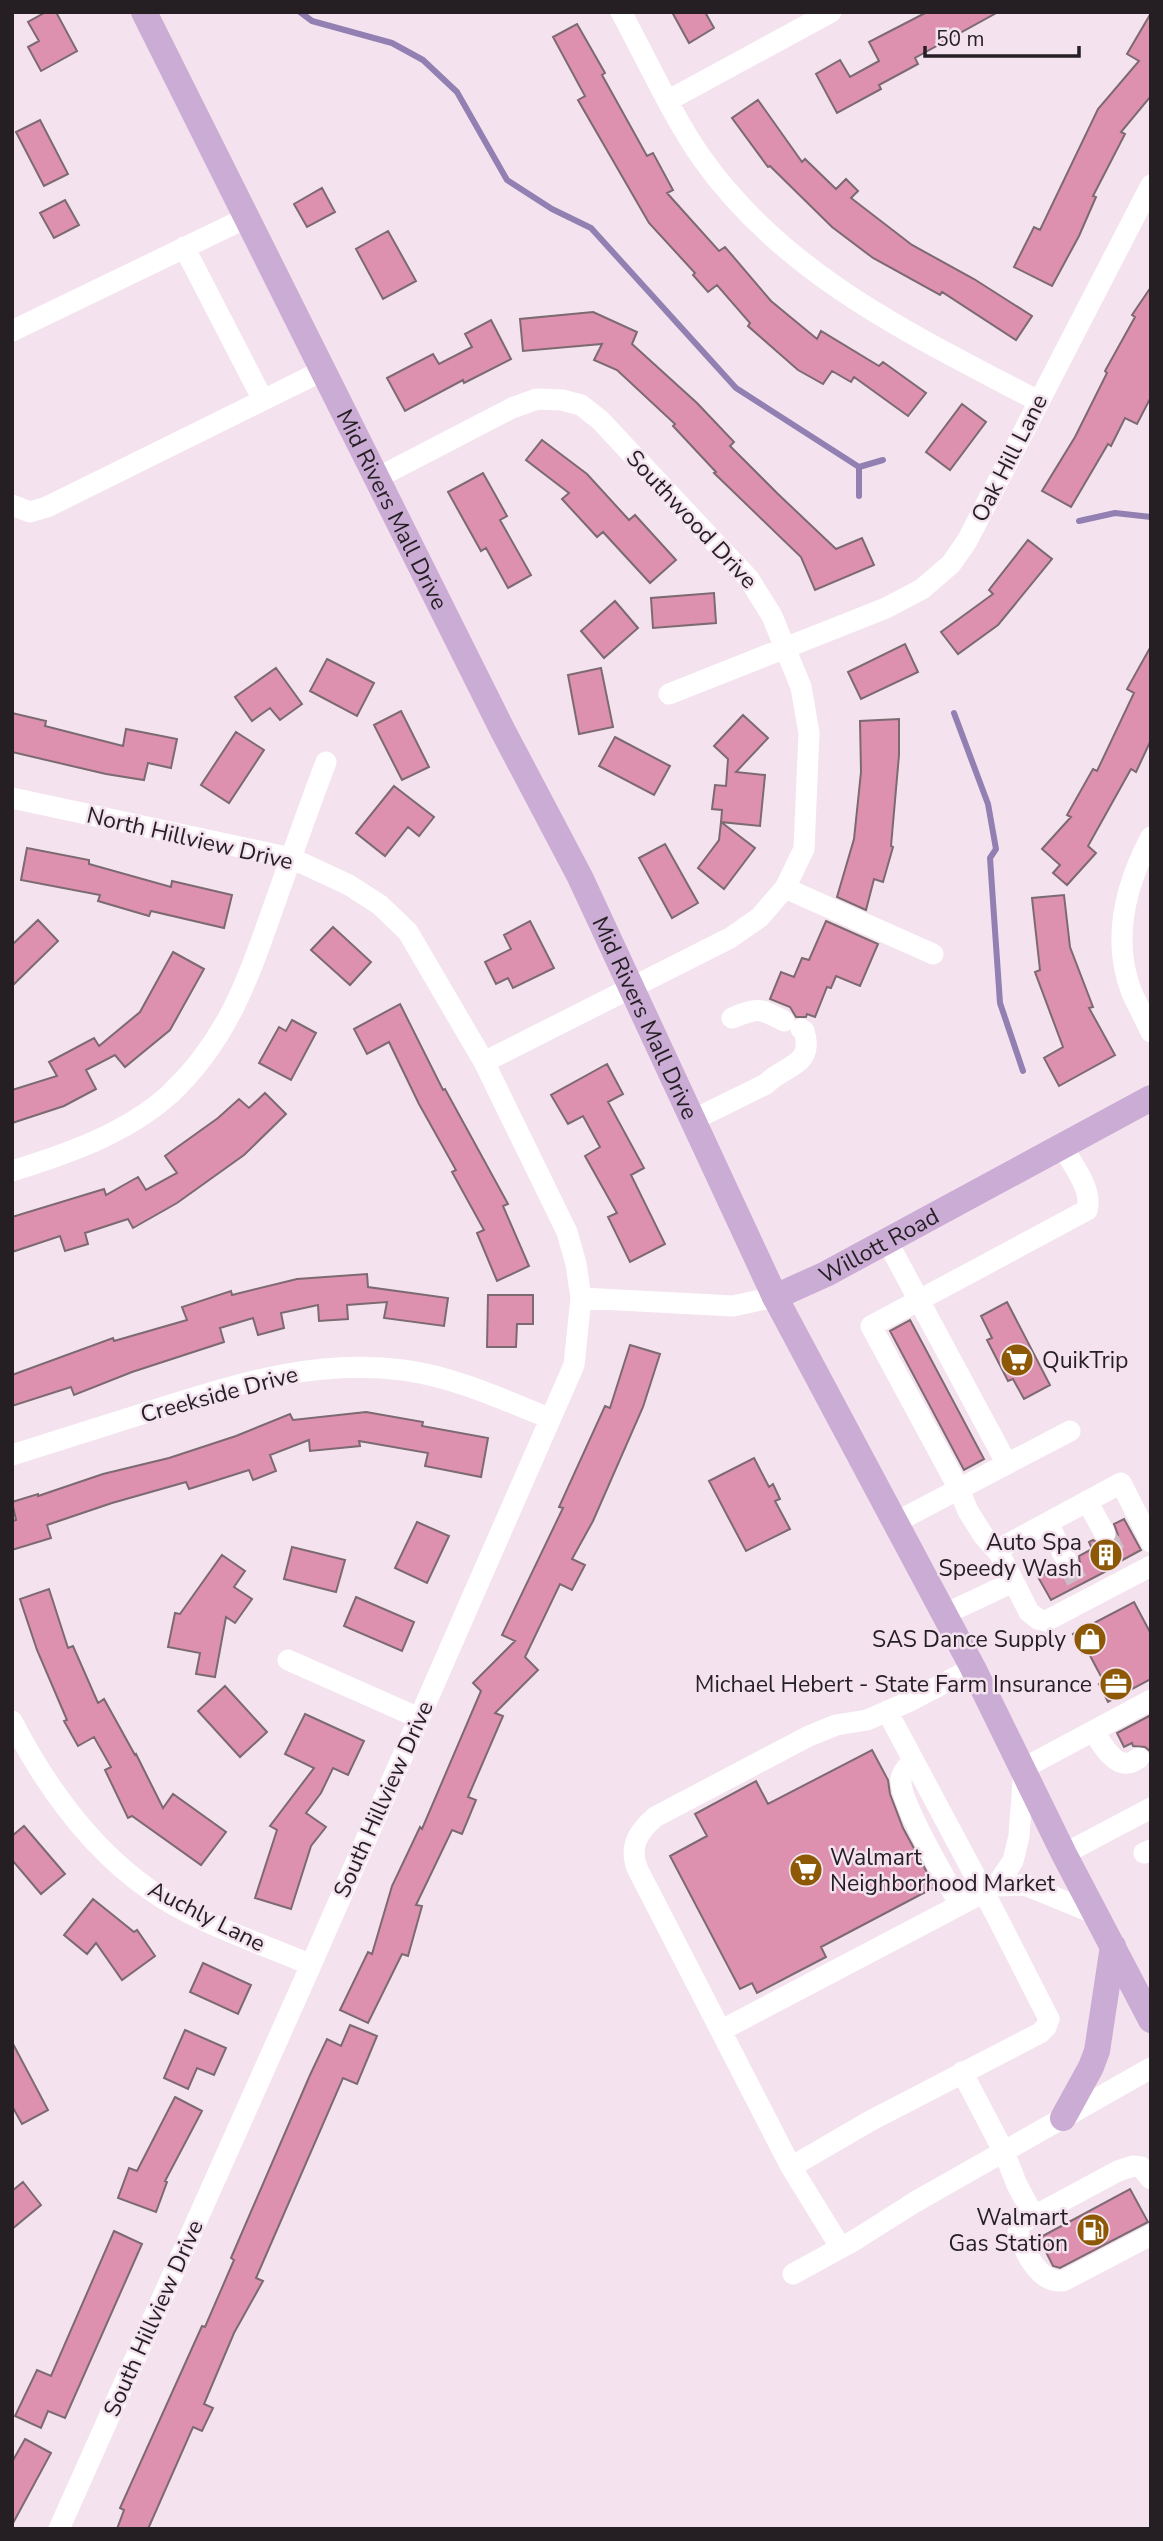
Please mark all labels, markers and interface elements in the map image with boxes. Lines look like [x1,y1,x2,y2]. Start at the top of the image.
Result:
scale bar [925,14,1079,58]
text: 50 m [936,25,985,53]
street label: Oak Hill Lane [964,389,1055,527]
street label: Mid Rivers Mall Drive [329,404,455,615]
street label: Southwood Drive [619,443,764,596]
street label: North Hillview Drive [84,800,296,877]
street label: Mid Rivers Mall Drive [585,912,705,1124]
street label: Willott Road [814,1201,945,1291]
supermarket icon: QuikTrip [998,1341,1036,1379]
place label: QuikTrip [1042,1345,1128,1376]
street label: Creekside Drive [137,1359,301,1430]
place label: Auto Spa Speedy Wash [939,1527,1082,1584]
building icon: Auto Spa Speedy Wash [1087,1536,1125,1574]
shop icon: SAS Dance Supply [1071,1620,1109,1658]
place label: SAS Dance Supply [872,1624,1066,1655]
office icon: Michael Hebert - State Farm Insurance [1097,1665,1135,1703]
place label: Michael Hebert - State Farm Insurance [695,1669,1092,1700]
street label: South Hillview Drive [326,1696,441,1902]
place label: Walmart Neighborhood Market [830,1842,1056,1899]
supermarket icon: Walmart Neighborhood Market [787,1851,825,1889]
street label: Auchly Lane [143,1874,271,1959]
place label: Walmart Gas Station [949,2202,1069,2259]
fuel station icon: Walmart Gas Station [1074,2211,1112,2249]
street label: South Hillview Drive [96,2215,211,2421]

